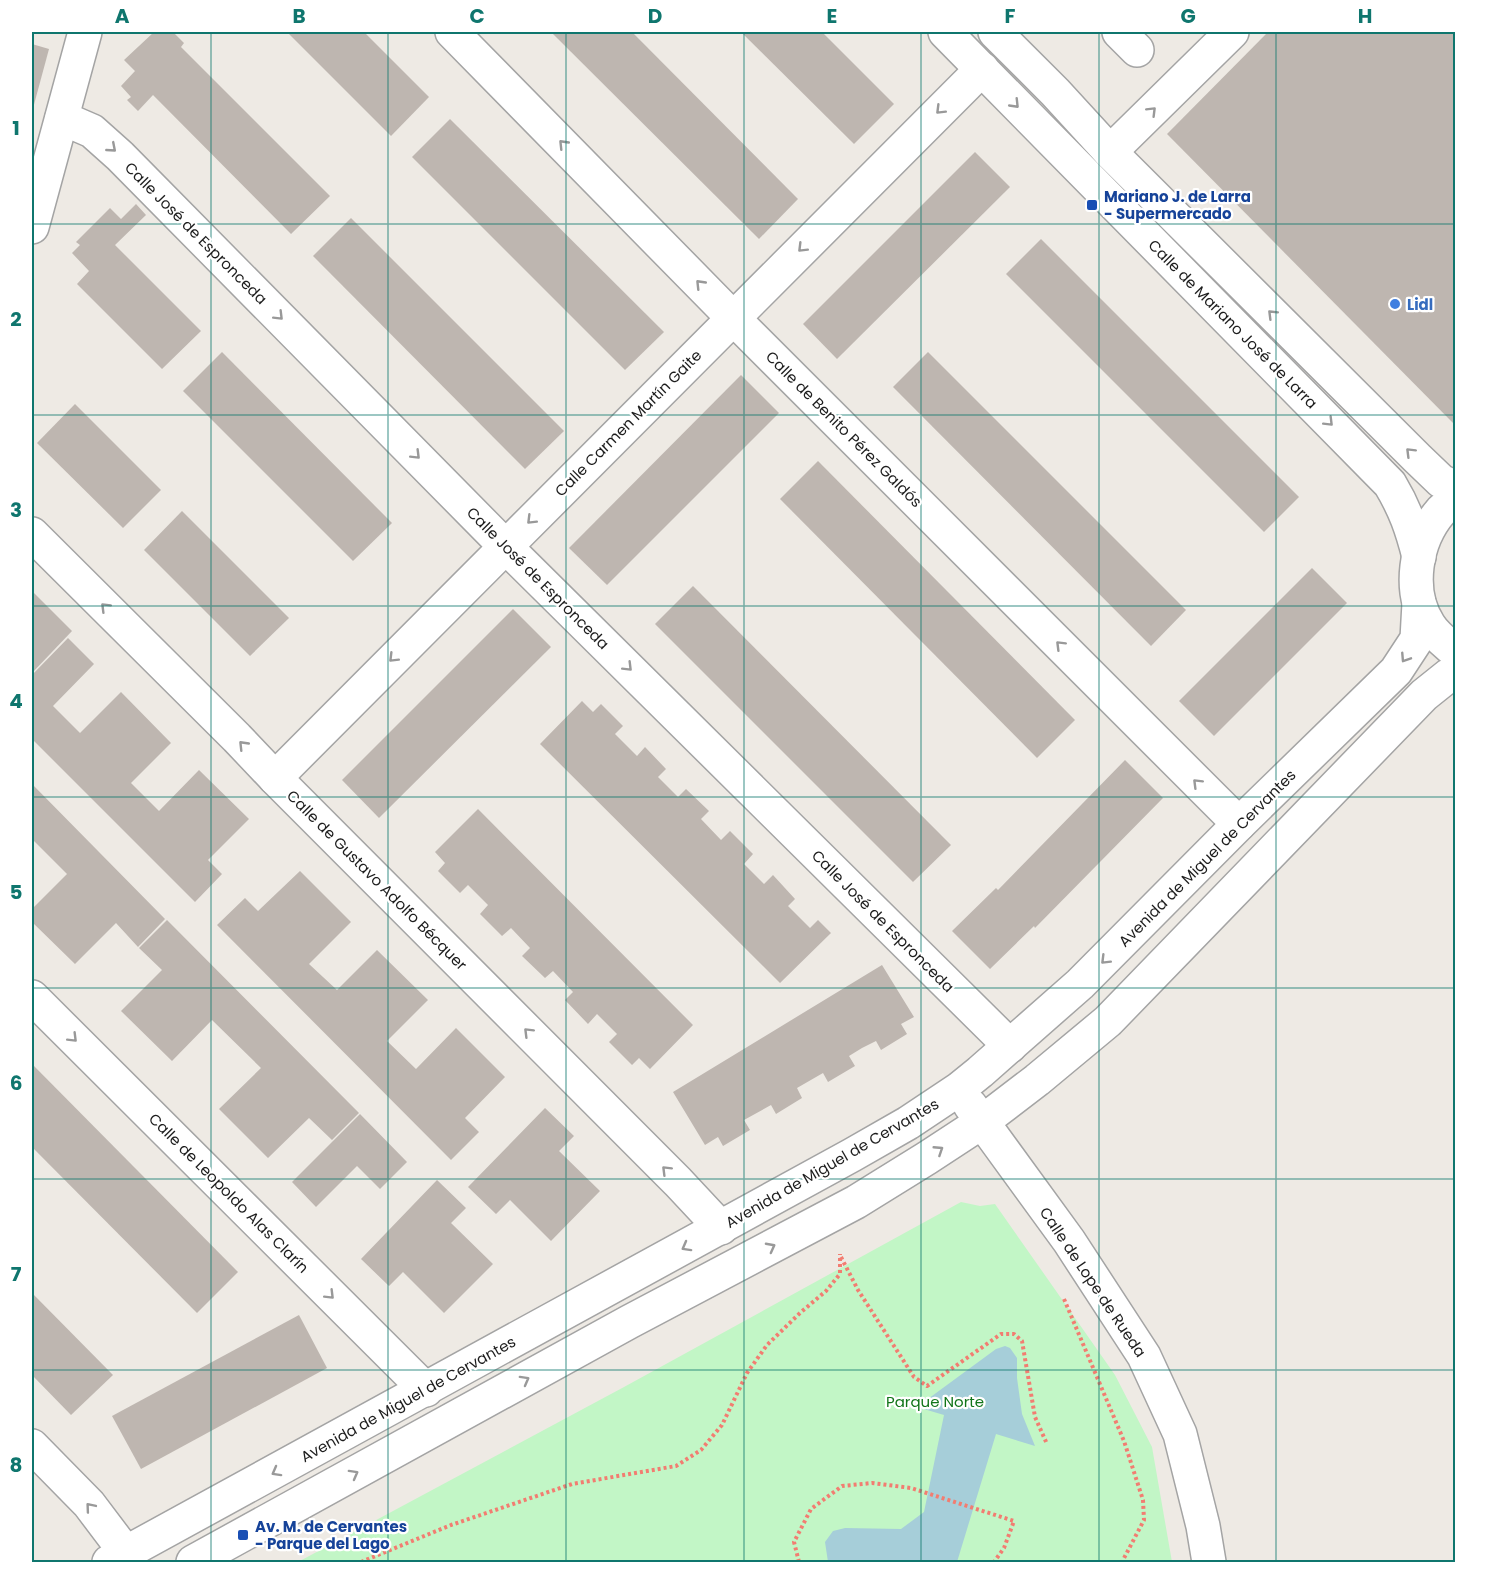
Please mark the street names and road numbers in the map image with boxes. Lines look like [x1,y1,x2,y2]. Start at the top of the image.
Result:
street label: Calle José de Espronceda [120,157,272,309]
street label: Calle de Mariano José de Larra [1144,235,1322,413]
street label: Calle Carmen Martín Gaite [550,345,706,501]
street label: Calle de Benito Pérez Galdós [761,346,927,512]
street label: Calle José de Espronceda [462,502,614,654]
street label: Avenida de Miguel de Cervantes [1114,765,1300,951]
street label: Calle de Gustavo Adolfo Bécquer [282,785,472,975]
street label: Calle José de Espronceda [807,845,959,997]
street label: Avenida de Miguel de Cervantes [722,1093,943,1233]
street label: Calle de Leopoldo Alas Clarín [144,1108,314,1278]
street label: Calle de Lope de Rueda [1035,1203,1151,1361]
street label: Avenida de Miguel de Cervantes [297,1331,519,1467]

